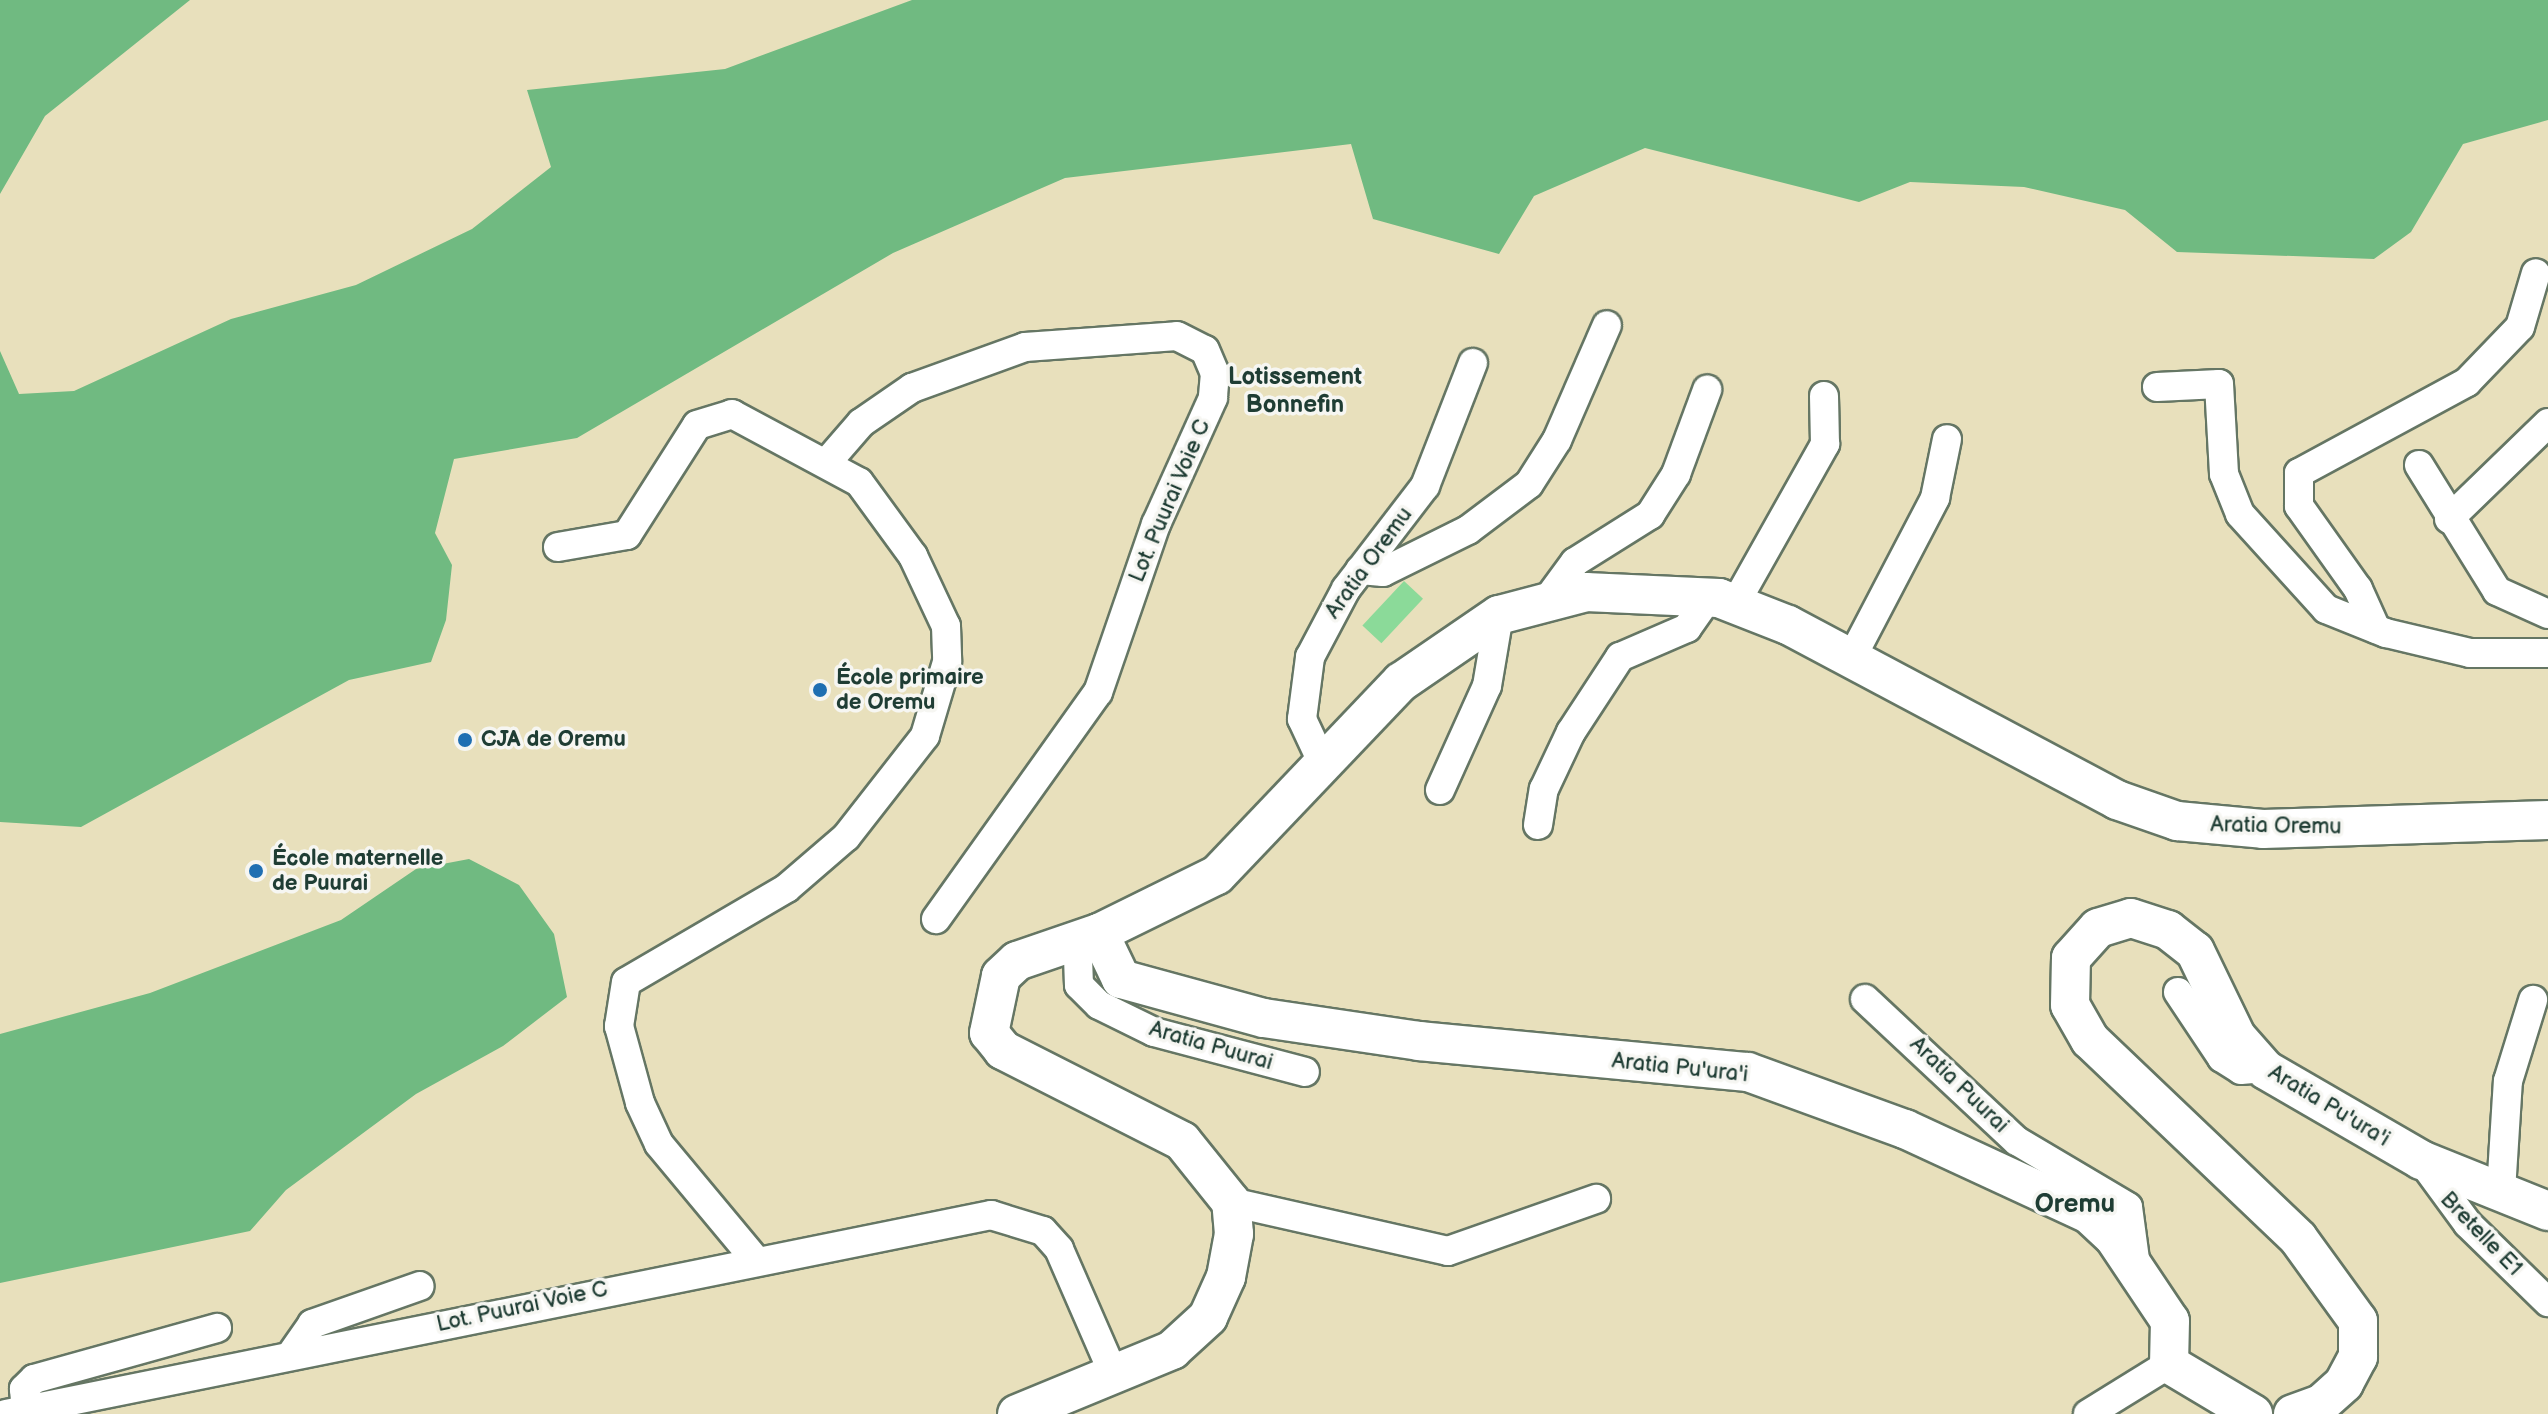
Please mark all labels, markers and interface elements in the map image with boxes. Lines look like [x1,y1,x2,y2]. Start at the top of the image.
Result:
district label: Lotissement Bonnefin [1228,363,1362,419]
street label: Lot. Puurai Voie C [1124,415,1216,587]
street label: Aratia Oremu [1320,502,1418,624]
place label: École primaire de Oremu [836,664,984,716]
marker: École primaire de Oremu [811,681,829,699]
place label: CJA de Oremu [481,727,626,753]
marker: CJA de Oremu [456,731,474,749]
street label: Aratia Oremu [2210,812,2342,840]
place label: École maternelle de Puurai [272,845,444,896]
marker: École maternelle de Puurai [247,862,265,880]
street label: Aratia Puurai [1146,1016,1276,1076]
street label: Aratia Puurai [1904,1031,2014,1139]
street label: Aratia Pu'ura'i [1610,1048,1750,1088]
street label: Aratia Pu'ura'i [2263,1059,2395,1153]
street label: Bretelle E1 [2435,1187,2527,1281]
district label: Oremu [2035,1189,2115,1221]
street label: Lot. Puurai Voie C [434,1276,610,1338]

